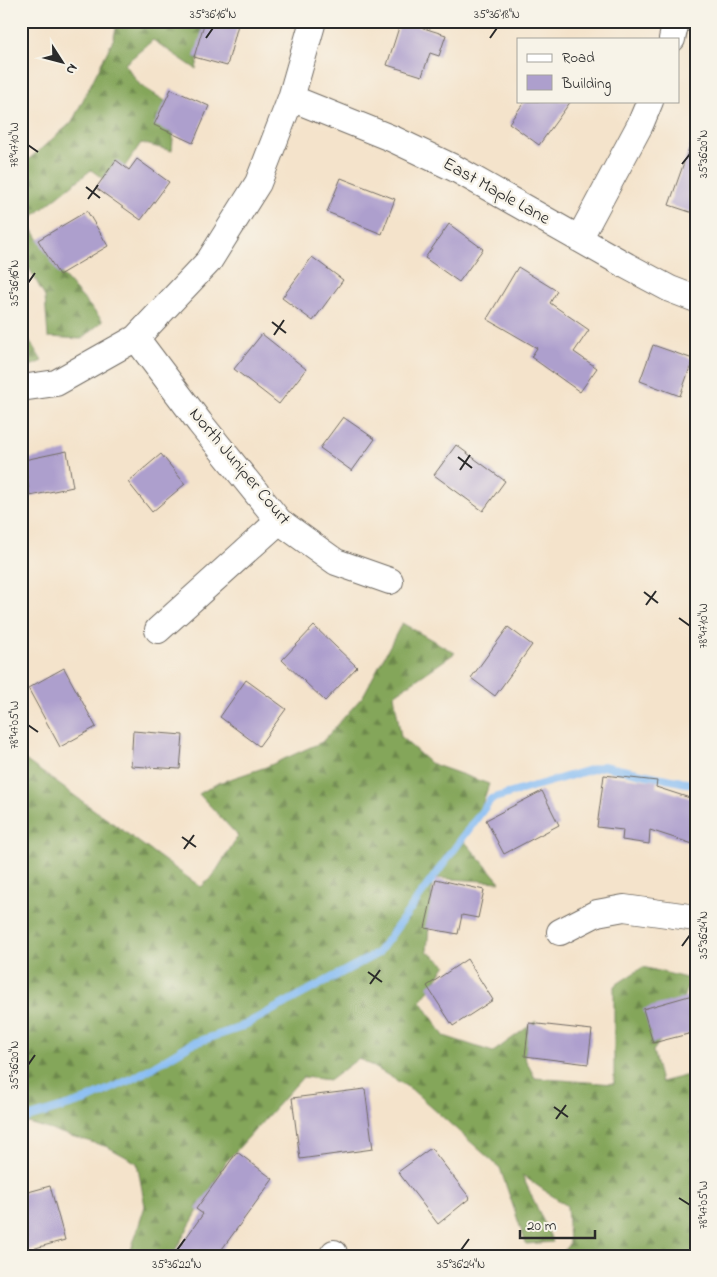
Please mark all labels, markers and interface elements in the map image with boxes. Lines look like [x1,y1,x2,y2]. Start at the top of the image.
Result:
text: 35°36'16"N [190,6,236,24]
text: 35°36'18"N [474,6,520,24]
north arrow [38,38,88,88]
legend [517,38,680,102]
text: Road [562,47,595,69]
text: N [60,59,83,79]
text: Building [561,73,611,96]
text: 78°47'10"W [6,123,24,167]
text: 35°36'20"N [695,130,713,178]
street label: East Maple Lane [438,152,555,233]
text: 35°36'16"N [6,260,24,306]
street label: North Juniper Court [182,403,296,531]
text: 78°47'10"W [695,604,713,648]
text: 78°47'05"W [6,701,24,749]
text: 35°36'24"N [695,911,713,959]
text: 35°36'20"N [6,1041,24,1089]
text: 78°47'05"W [695,1181,713,1229]
scale bar [520,1207,594,1239]
text: 20 m [527,1215,557,1237]
text: 35°36'22"N [152,1256,202,1274]
text: 35°36'24"N [437,1256,485,1274]

